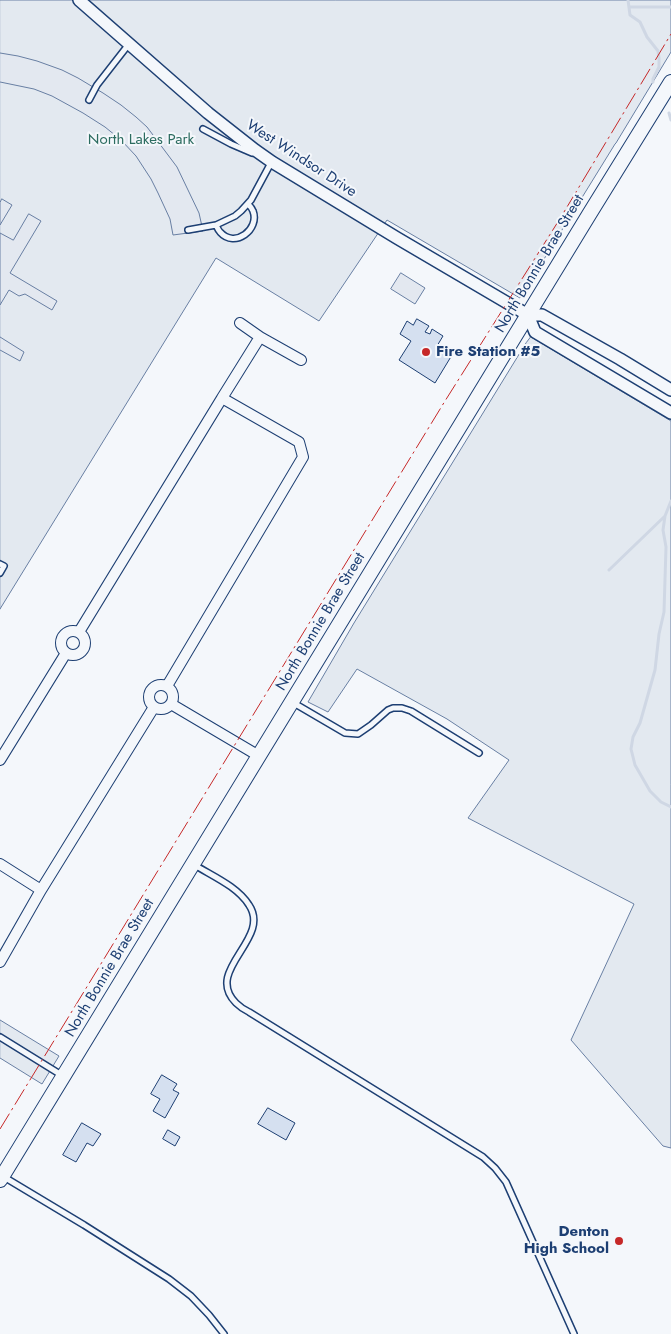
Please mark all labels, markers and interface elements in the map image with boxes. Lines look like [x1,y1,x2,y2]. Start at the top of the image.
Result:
street label: West Windsor Drive [242,117,360,201]
park label: North Lakes Park [88,131,194,149]
street label: North Bonnie Brae Street [492,192,588,336]
place label: Fire Station #5 [436,343,540,361]
marker: Fire Station #5 [420,346,432,358]
street label: North Bonnie Brae Street [273,550,369,694]
street label: North Bonnie Brae Street [62,896,158,1040]
place label: Denton High School [524,1223,609,1258]
marker: Denton High School [613,1235,625,1247]

